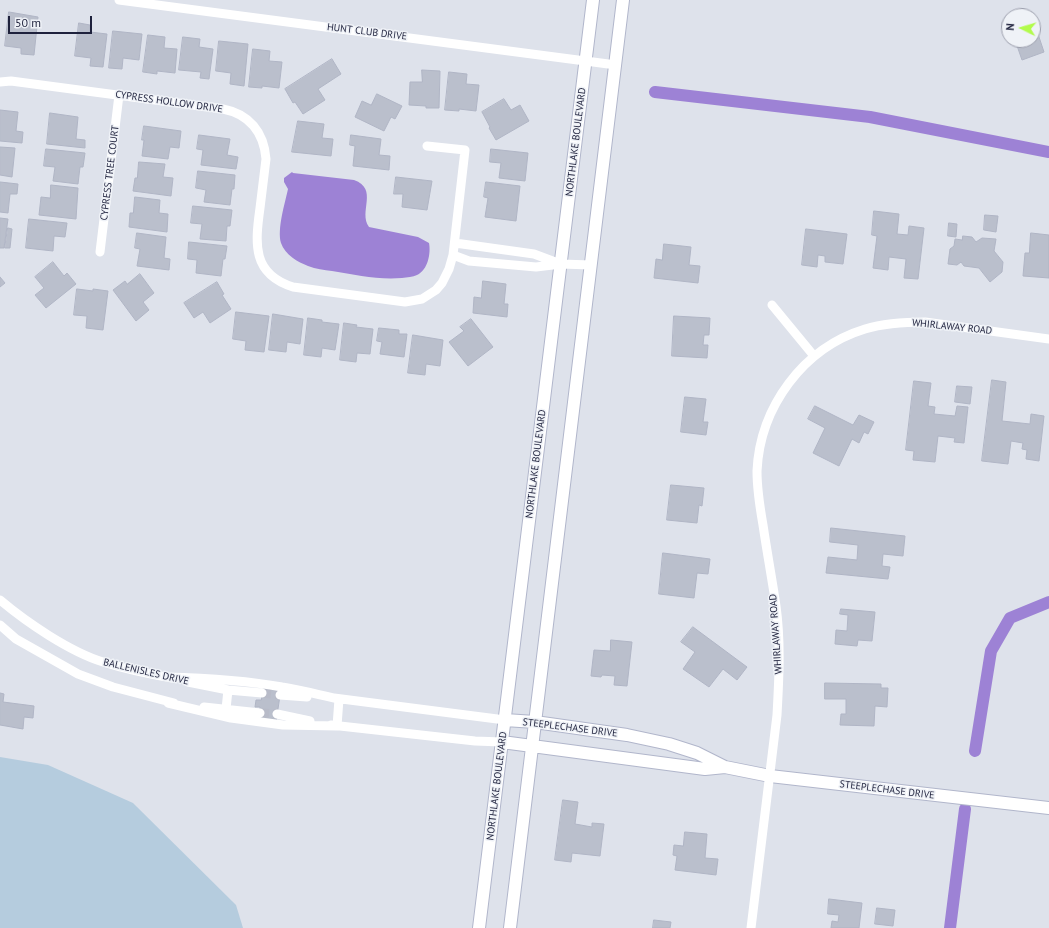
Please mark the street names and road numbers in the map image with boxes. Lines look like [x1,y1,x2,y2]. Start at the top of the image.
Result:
street label: HUNT CLUB DRIVE [326,21,408,43]
street label: NORTHLAKE BOULEVARD [563,87,589,197]
street label: CYPRESS HOLLOW DRIVE [114,89,224,115]
street label: CYPRESS TREE COURT [98,125,122,221]
street label: WHIRLAWAY ROAD [911,317,993,337]
street label: NORTHLAKE BOULEVARD [523,409,549,519]
street label: WHIRLAWAY ROAD [767,593,785,675]
street label: BALLENISLES DRIVE [102,656,190,688]
street label: STEEPLECHASE DRIVE [522,716,618,740]
street label: NORTHLAKE BOULEVARD [484,731,510,841]
street label: STEEPLECHASE DRIVE [839,778,935,802]

